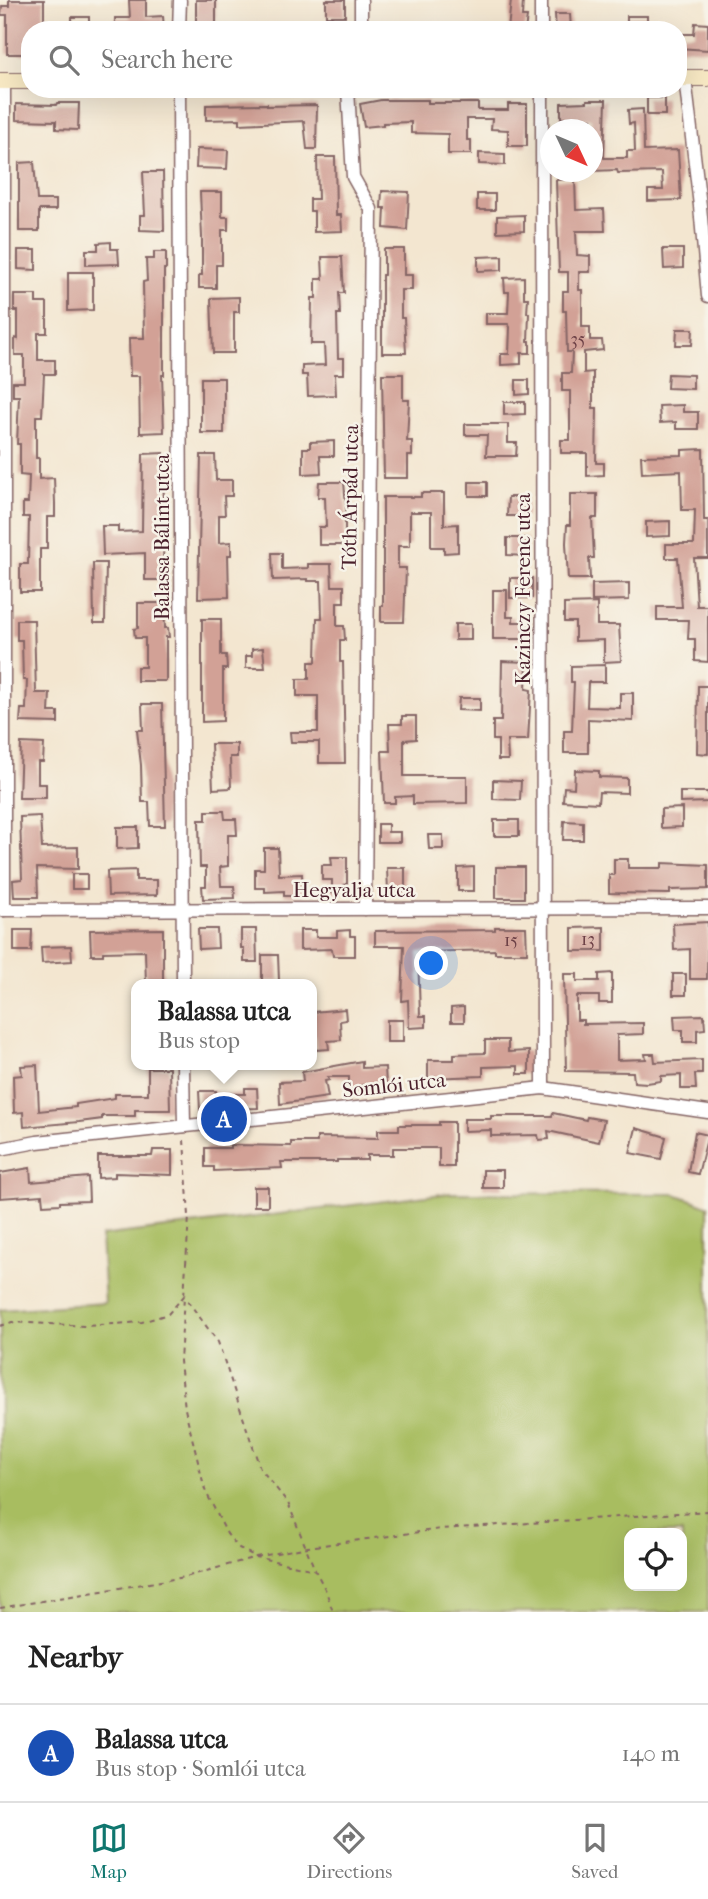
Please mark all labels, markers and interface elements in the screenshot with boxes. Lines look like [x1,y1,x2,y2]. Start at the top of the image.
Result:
search box [21,21,687,98]
icon: search [45,41,83,79]
text: Search here [101,44,233,75]
north arrow [540,119,603,182]
house number: 35 [570,329,586,350]
street label: Tóth Árpád utca [337,424,363,570]
street label: Balassa Bálint utca [150,454,174,620]
street label: Kazinczy Ferenc utca [511,493,535,685]
street label: Hegyalja utca [293,878,415,902]
house number: 13 [581,929,595,950]
house number: 15 [504,930,518,951]
your location [414,946,448,980]
popup [131,979,317,1070]
text: Balassa utca [158,996,290,1027]
text: Bus stop [158,1027,240,1054]
street label: Somlói utca [341,1068,447,1102]
pin: A [201,1093,247,1145]
map controls [624,1528,687,1591]
button: locate [624,1528,687,1591]
text: Nearby [28,1640,123,1675]
text: Balassa utca [95,1724,227,1755]
text: A [44,1740,58,1767]
text: 140 m [621,1740,680,1767]
text: Bus stop · Somlói utca [95,1755,306,1782]
tab: Map [90,1819,128,1883]
tab: Directions [307,1819,392,1883]
tab: Saved [571,1819,618,1883]

